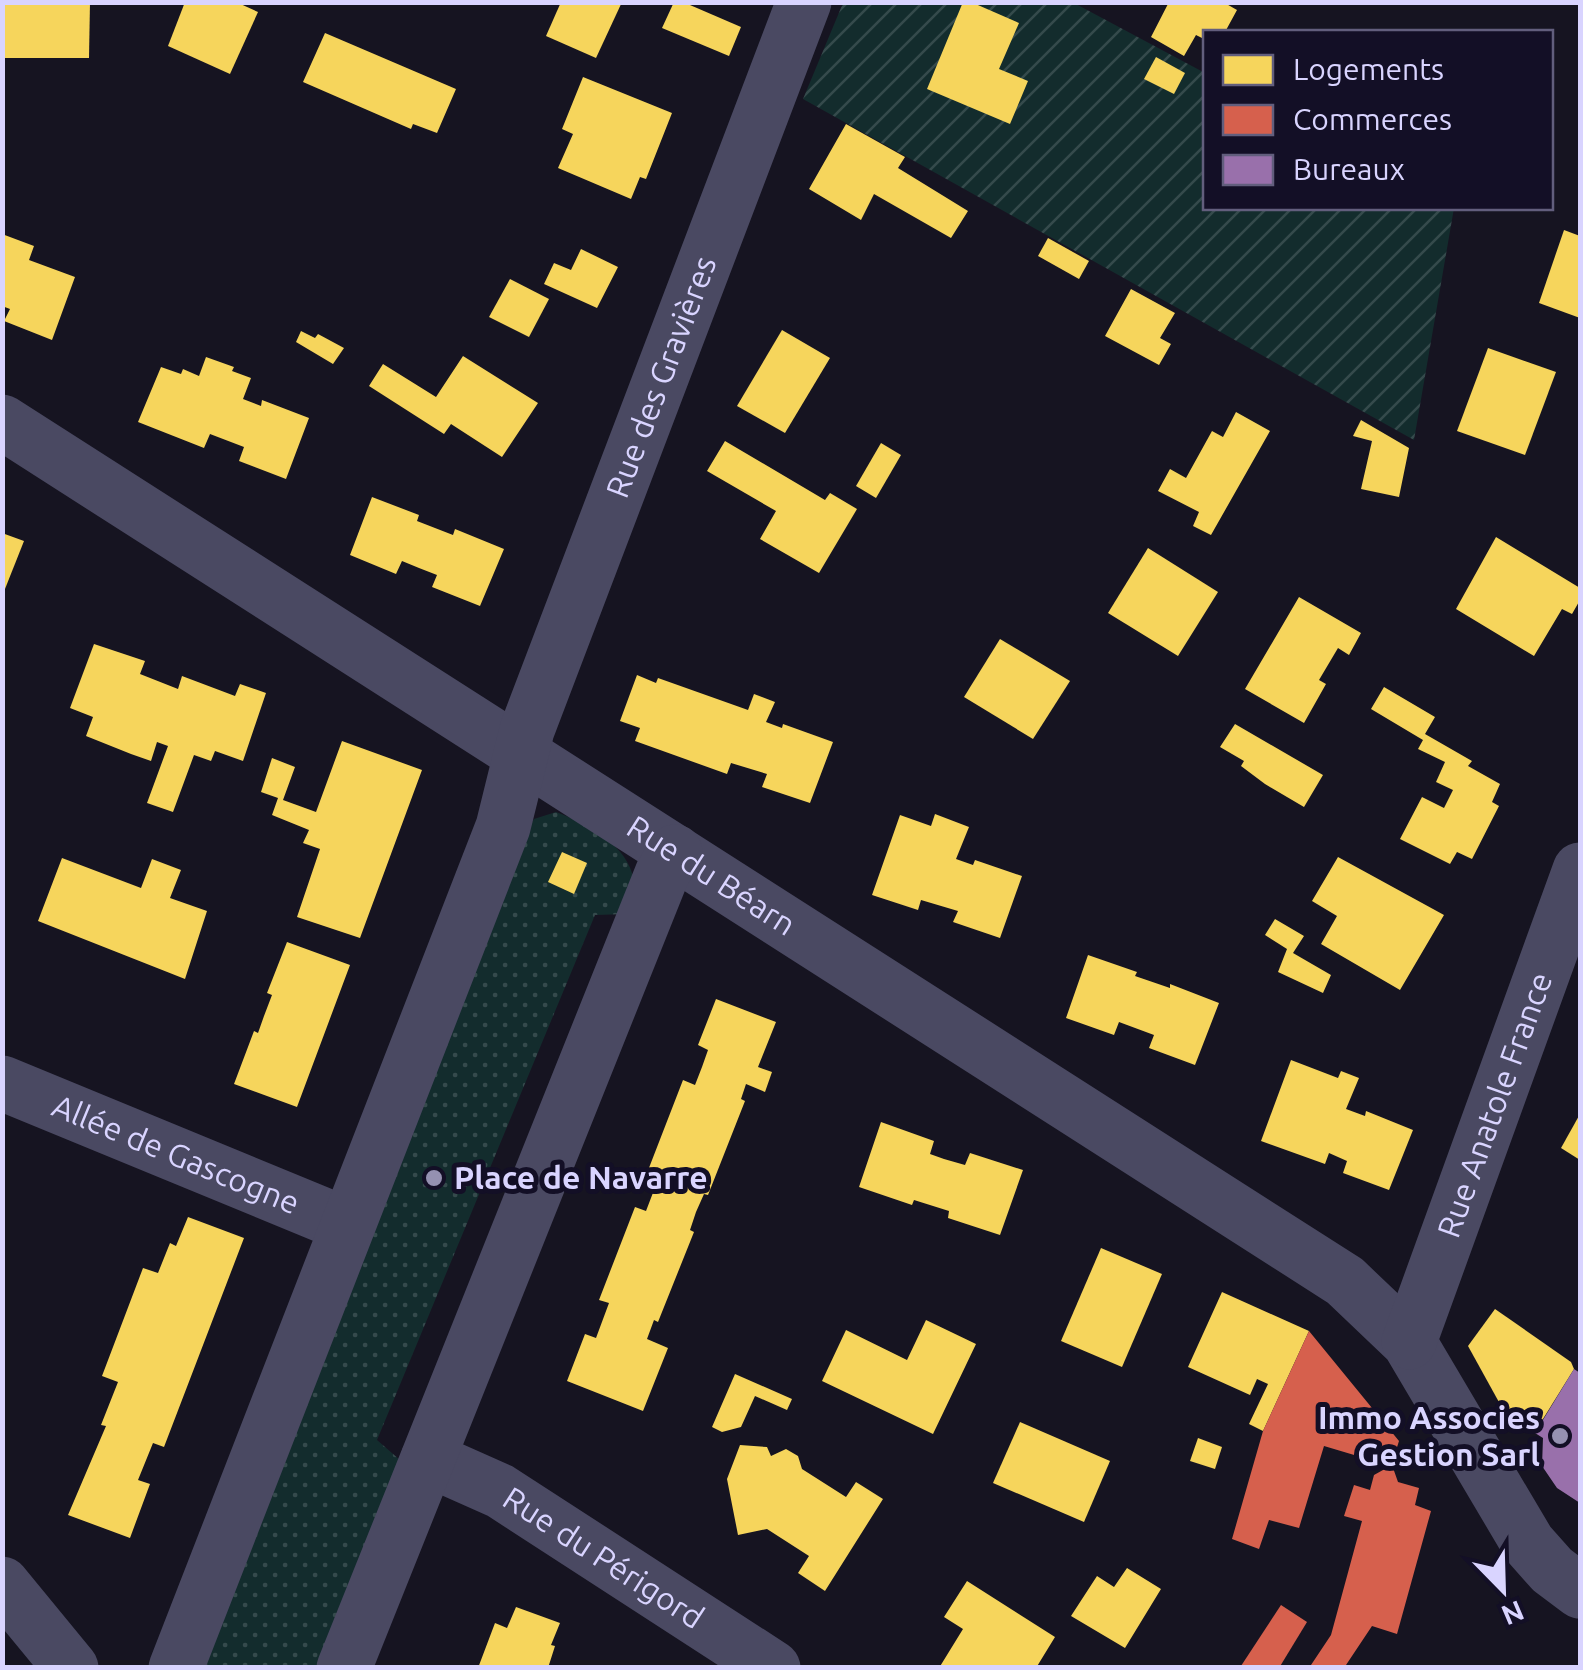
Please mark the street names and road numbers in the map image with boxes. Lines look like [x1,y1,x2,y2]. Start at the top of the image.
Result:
street label: Rue des Gravières [598,251,723,502]
street label: Rue du Béarn [621,808,803,942]
street label: Rue Anatole France [1429,967,1558,1242]
street label: Allée de Gascogne [48,1087,305,1220]
street label: Rue du Périgord [497,1479,711,1635]

